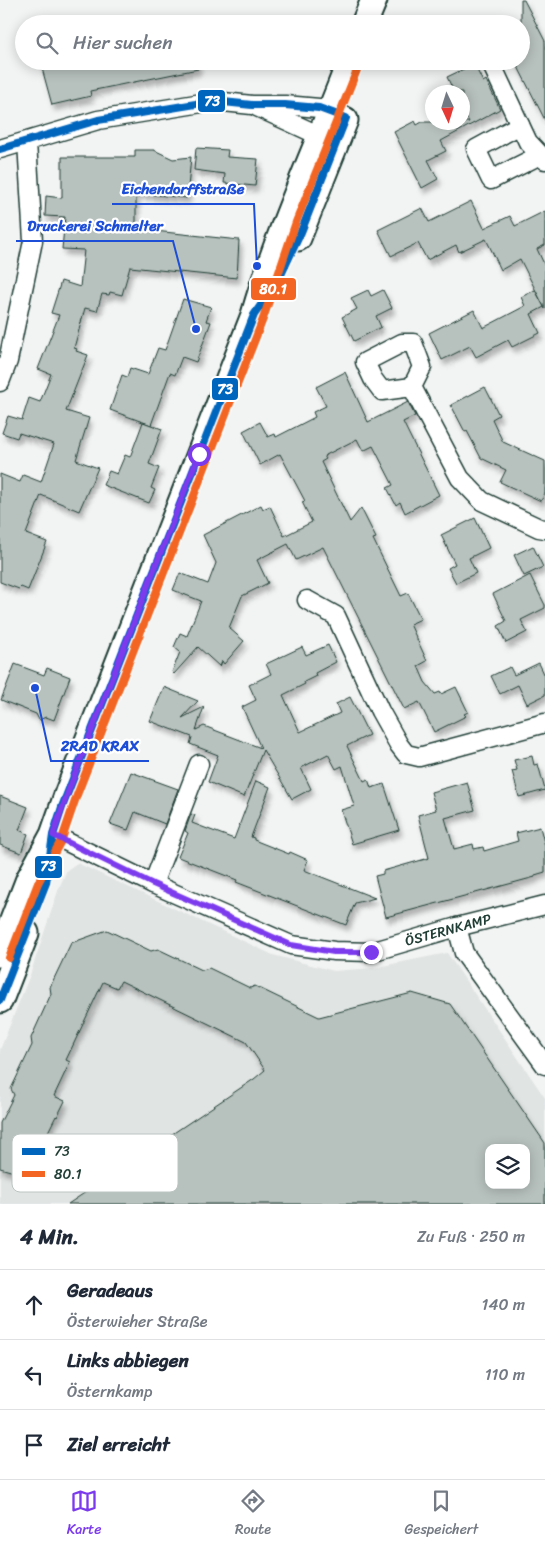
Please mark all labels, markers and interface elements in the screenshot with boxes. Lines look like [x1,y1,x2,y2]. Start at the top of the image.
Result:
search box [15,15,530,70]
text: Hier suchen [73,26,173,59]
icon: search [33,29,61,57]
north arrow [425,85,470,130]
line badge: 73 [197,89,226,113]
text: 73 [204,89,220,114]
callout: Eichendorffstraße [112,174,254,204]
text: Eichendorffstraße [122,176,245,202]
callout: Druckerei Schmelter [16,211,173,241]
text: Druckerei Schmelter [27,213,165,239]
line badge: 80.1 [250,277,297,301]
text: 80.1 [258,277,287,302]
line badge: 73 [211,377,239,401]
text: 73 [217,377,233,402]
route start [188,443,211,466]
callout: 2RAD KRAX [51,731,149,761]
text: 2RAD KRAX [60,733,139,759]
text: 73 [40,854,56,879]
line badge: 73 [34,855,63,879]
street label: ÖSTERNKAMP [402,906,494,954]
route end [360,941,383,964]
legend [12,1134,178,1192]
text: 73 [54,1139,70,1164]
map controls [485,1144,530,1189]
button: layers [485,1144,530,1189]
text: 80.1 [54,1162,82,1187]
text: 4 Min. [20,1218,79,1256]
text: Zu Fuß · 250 m [417,1222,525,1251]
text: Geradeaus [67,1274,153,1307]
text: 140 m [482,1290,525,1319]
icon: ahead [20,1291,48,1319]
text: Österwieher Straße [67,1307,207,1336]
text: Links abbiegen [67,1344,189,1377]
text: 110 m [485,1360,525,1389]
icon: left [20,1361,48,1389]
text: Östernkamp [67,1377,152,1406]
text: Ziel erreicht [67,1428,170,1461]
icon: arrive [20,1431,48,1459]
tab: Karte [67,1487,101,1542]
tab: Route [235,1487,271,1542]
tab: Gespeichert [405,1487,478,1542]

